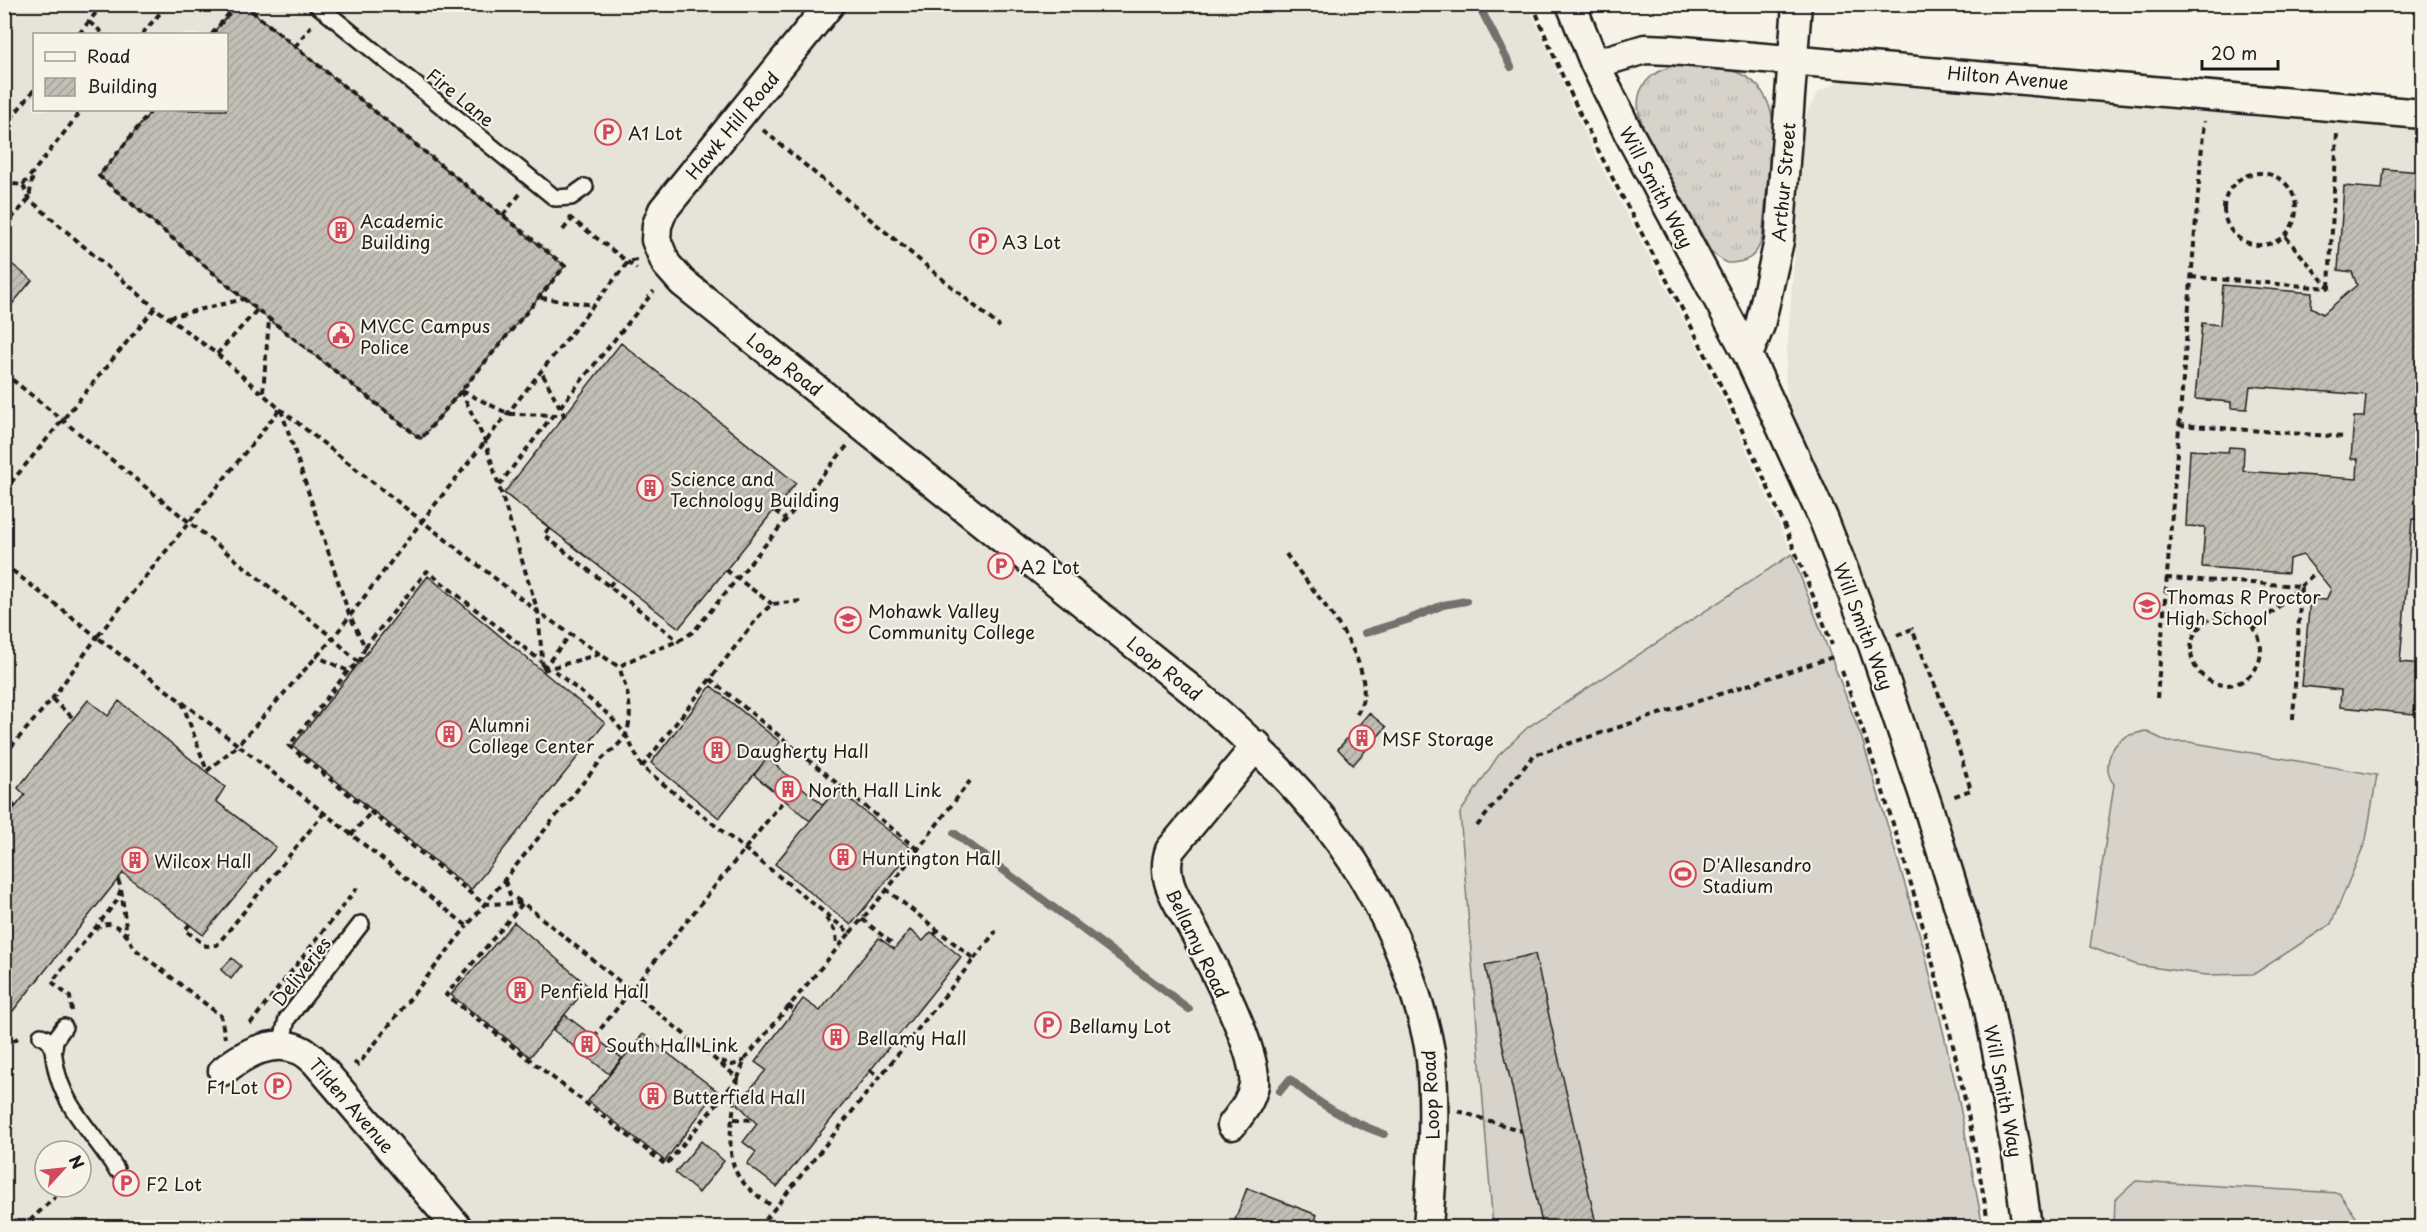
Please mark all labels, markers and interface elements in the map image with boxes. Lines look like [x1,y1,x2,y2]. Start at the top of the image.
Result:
legend [33,33,228,111]
scale bar [2202,33,2278,71]
text: 20 m [2211,39,2257,66]
text: Road [87,42,131,69]
street label: Hilton Avenue [1946,58,2070,96]
street label: Fire Lane [421,61,501,133]
street label: Hawk Hill Road [679,65,785,185]
text: Building [87,72,157,99]
parking icon: A1 Lot [593,117,623,147]
place label: A1 Lot [628,119,683,146]
street label: Will Smith Way [1613,121,1701,253]
street label: Arthur Street [1764,121,1802,243]
place label: Academic Building [360,207,444,255]
building icon: Academic Building [326,215,356,245]
parking icon: A3 Lot [968,226,998,256]
place label: A3 Lot [1002,228,1061,255]
place label: MVCC Campus Police [360,312,490,360]
public building icon: MVCC Campus Police [326,320,356,350]
street label: Loop Road [741,326,829,402]
place label: Science and Technology Building [670,465,839,513]
building icon: Science and Technology Building [635,473,665,503]
parking icon: A2 Lot [986,551,1016,581]
place label: A2 Lot [1020,553,1080,580]
street label: Will Smith Way [1827,558,1901,694]
place label: Thomas R Proctor High School [2166,583,2321,631]
school or university icon: Thomas R Proctor High School [2132,591,2162,621]
place label: Mohawk Valley Community College [868,597,1035,645]
school or university icon: Mohawk Valley Community College [833,605,863,635]
street label: Loop Road [1122,629,1208,707]
place label: Alumni College Center [468,711,595,759]
building icon: Alumni College Center [434,719,464,749]
building icon: MSF Storage [1347,723,1377,753]
place label: MSF Storage [1382,725,1494,752]
building icon: Daugherty Hall [702,735,732,765]
place label: Daugherty Hall [736,737,869,764]
building icon: North Hall Link [773,774,803,804]
place label: North Hall Link [808,776,942,803]
building icon: Huntington Hall [828,842,858,872]
place label: Huntington Hall [862,844,1001,871]
building icon: Wilcox Hall [120,845,150,875]
place label: Wilcox Hall [154,847,251,874]
place label: D'Allesandro Stadium [1702,851,1811,899]
sports icon: D'Allesandro Stadium [1668,859,1698,889]
street label: Bellamy Road [1160,884,1236,1002]
street label: Deliveries [265,930,337,1012]
building icon: Penfield Hall [505,975,535,1005]
place label: Penfield Hall [540,977,649,1004]
parking icon: Bellamy Lot [1033,1010,1063,1040]
place label: Bellamy Lot [1068,1012,1171,1039]
building icon: Bellamy Hall [821,1022,851,1052]
street label: Will Smith Way [1978,1022,2030,1160]
place label: Bellamy Hall [856,1024,966,1051]
building icon: South Hall Link [572,1029,602,1059]
place label: South Hall Link [606,1031,738,1058]
street label: Loop Road [1414,1049,1446,1141]
street label: Tilden Avenue [303,1051,401,1159]
parking icon: F1 Lot [263,1071,293,1101]
place label: F1 Lot [207,1073,258,1100]
building icon: Butterfield Hall [638,1081,668,1111]
place label: Butterfield Hall [672,1083,805,1110]
north arrow [33,1139,93,1199]
text: N [64,1151,91,1173]
parking icon: F2 Lot [111,1168,141,1198]
place label: F2 Lot [146,1170,202,1197]

